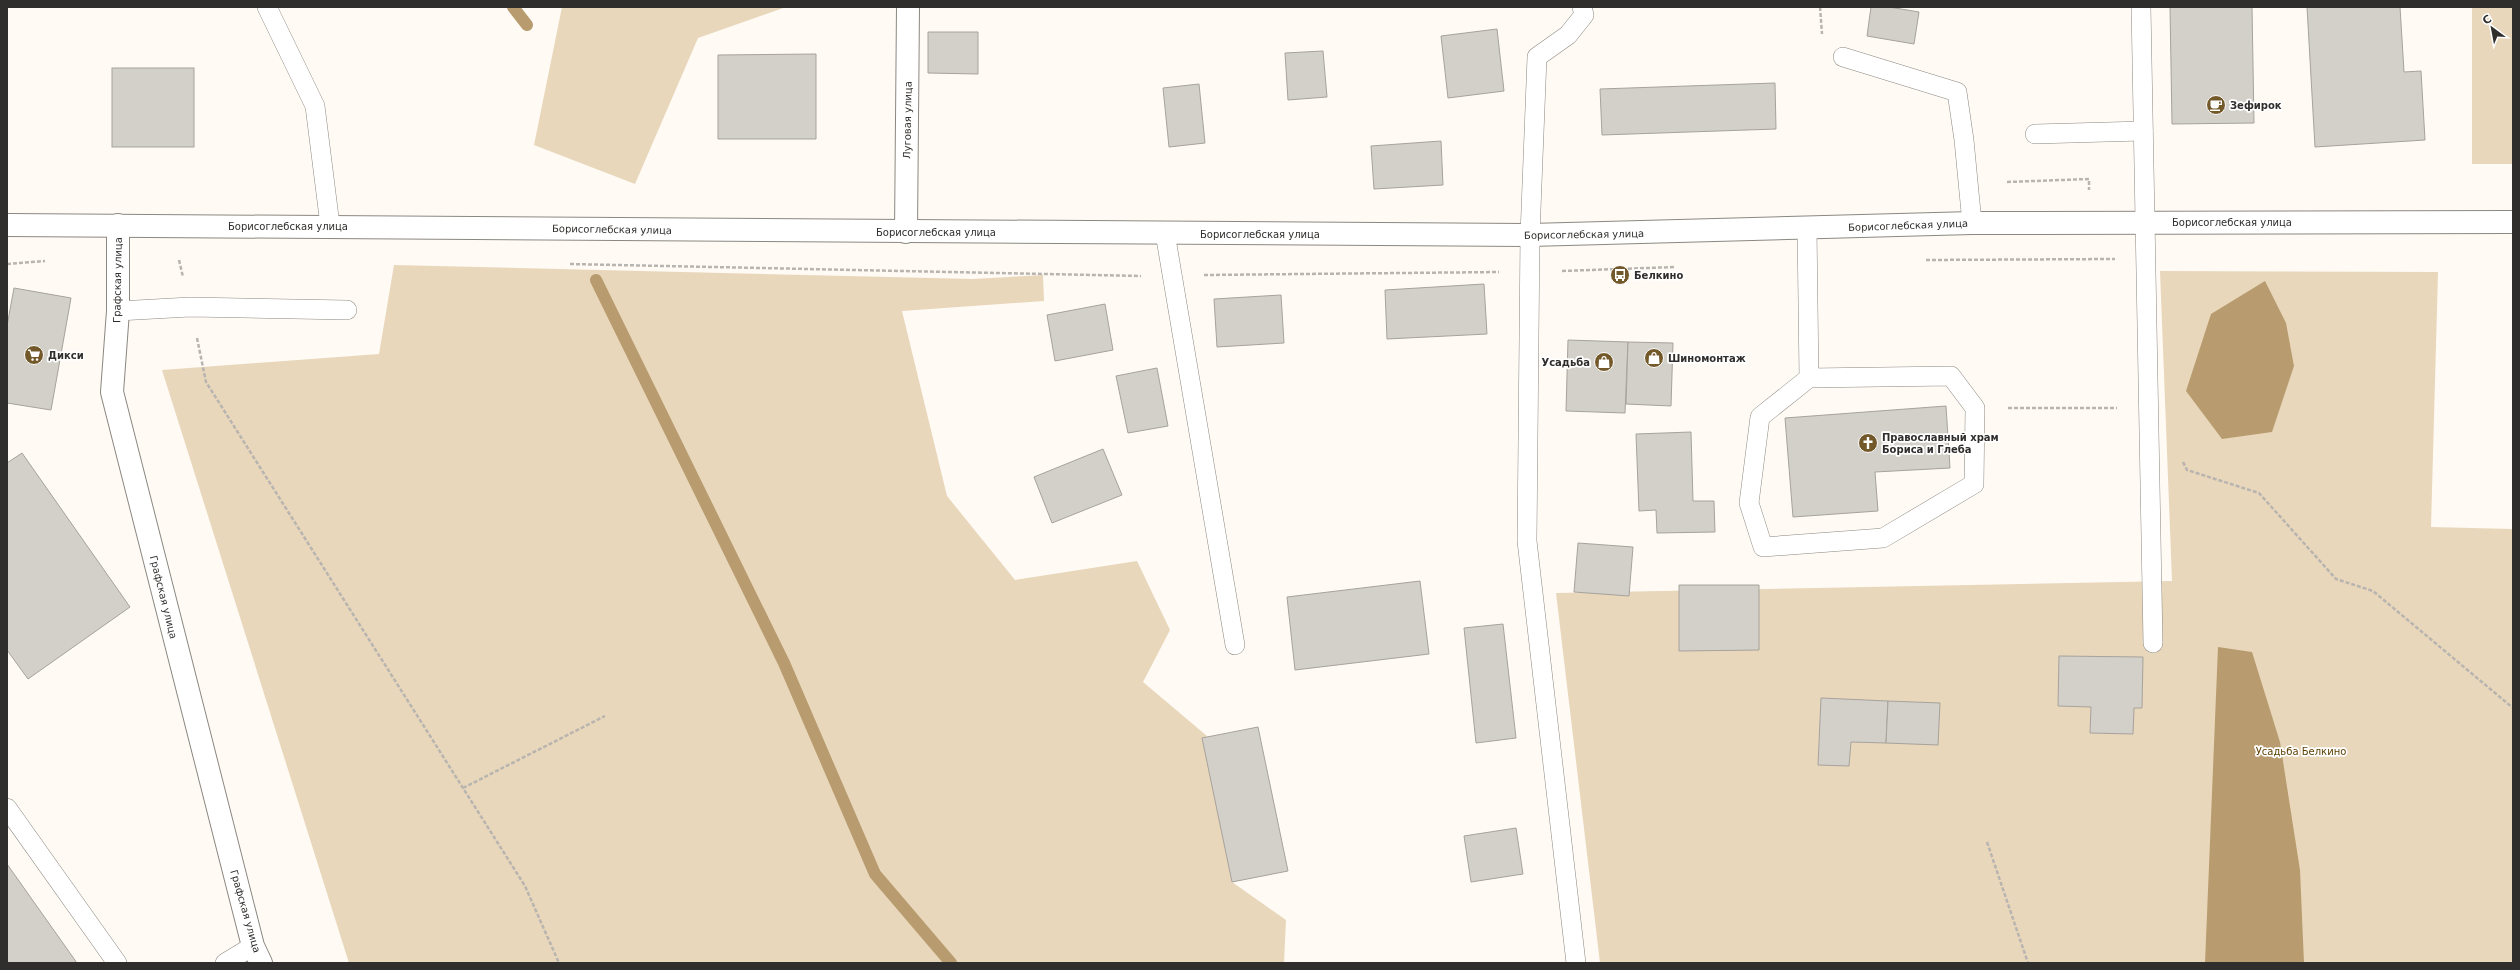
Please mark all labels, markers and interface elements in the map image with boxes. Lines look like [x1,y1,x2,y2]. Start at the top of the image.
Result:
north arrow [2472,8,2512,48]
text: С [2480,12,2494,28]
street label: Луговая улица [901,81,914,159]
cafe icon: Зефирок [2205,94,2227,116]
place label: Зефирок [2230,100,2282,111]
street label: Борисоглебская улица [2172,217,2292,228]
street label: Борисоглебская улица [1848,218,1968,233]
street label: Борисоглебская улица [228,221,348,232]
street label: Борисоглебская улица [552,223,672,236]
street label: Борисоглебская улица [876,227,996,238]
street label: Борисоглебская улица [1524,228,1644,241]
street label: Борисоглебская улица [1200,229,1320,240]
street label: Графская улица [111,237,124,323]
bus stop icon: Белкино [1609,264,1631,286]
place label: Белкино [1634,270,1683,281]
supermarket icon: Дикси [23,344,45,366]
shop icon: Шиномонтаж [1643,347,1665,369]
place label: Дикси [48,350,84,361]
shop icon: Усадьба [1593,351,1615,373]
place label: Шиномонтаж [1668,353,1746,364]
place label: Усадьба [1541,357,1590,368]
church icon: Православный храм Бориса и Глеба [1857,432,1879,454]
place label: Православный храм Бориса и Глеба [1882,432,1999,455]
street label: Графская улица [148,554,179,640]
park label: Усадьба Белкино [2256,746,2346,757]
street label: Графская улица [228,868,263,954]

